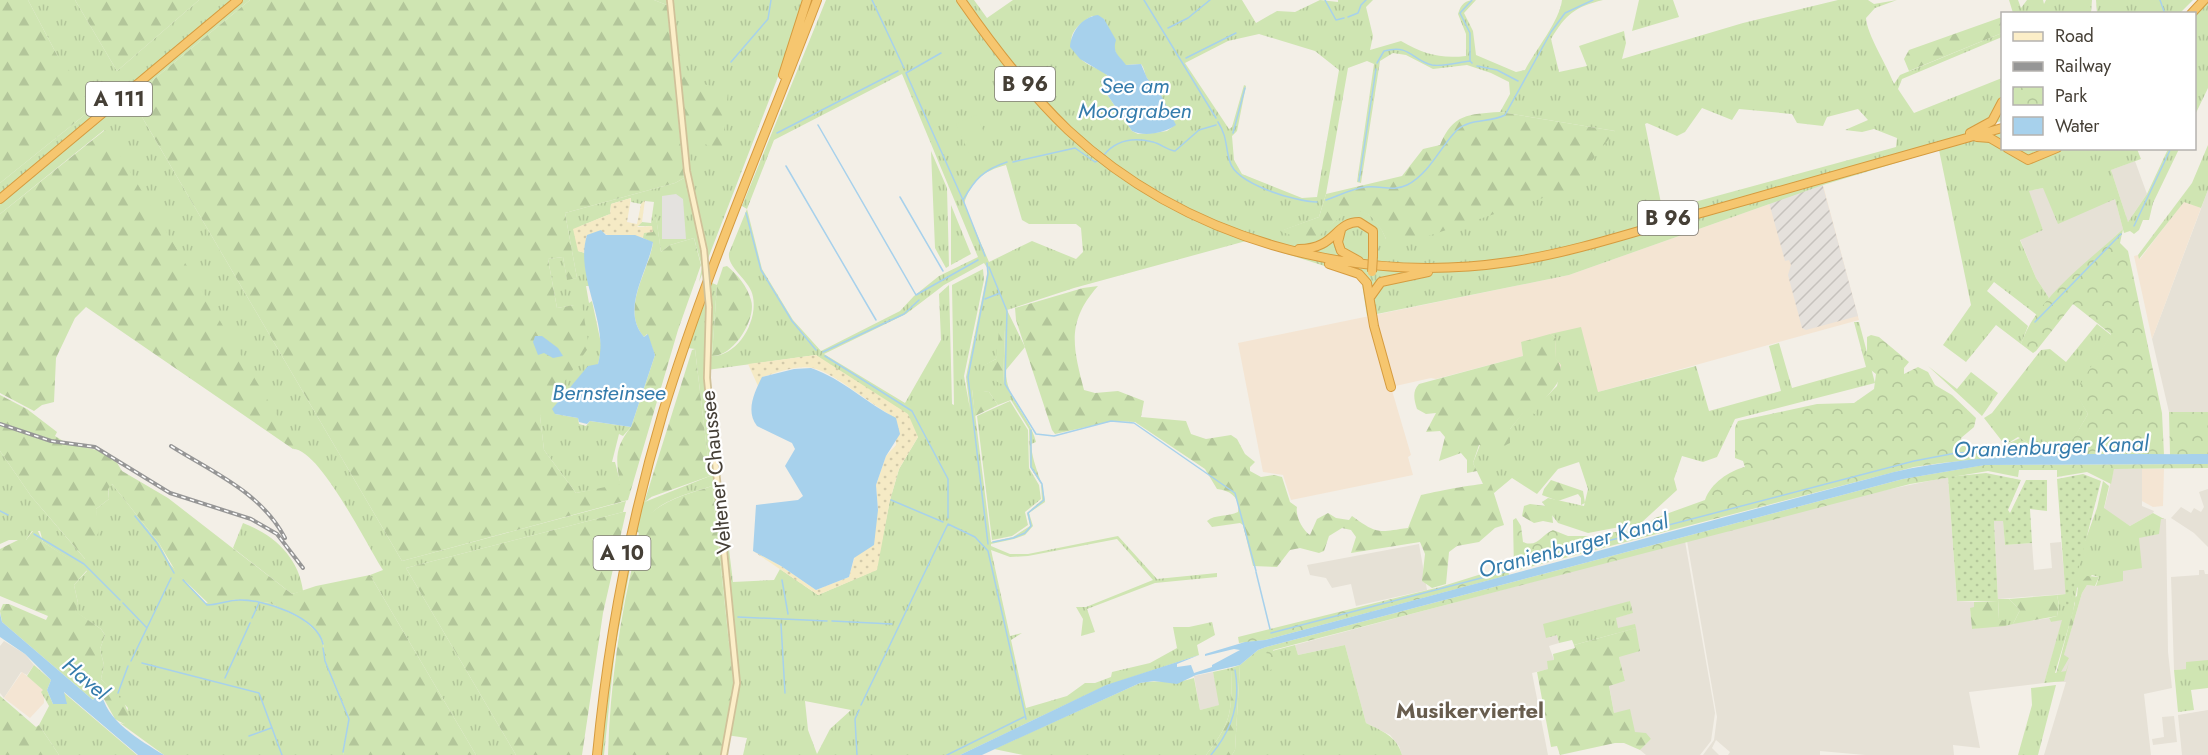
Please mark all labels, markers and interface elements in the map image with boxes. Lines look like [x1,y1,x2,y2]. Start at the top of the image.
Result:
legend [2001,12,2196,150]
text: Road [2055,23,2094,49]
text: Railway [2055,53,2111,79]
road number: B 96 [995,67,1055,101]
water label: See am Moorgraben [1078,69,1192,126]
road number: A 111 [86,82,152,116]
text: Park [2055,83,2087,109]
text: Water [2055,113,2100,139]
road number: B 96 [1638,201,1698,235]
water label: Bernsteinsee [552,376,666,408]
street label: Veltener Chaussee [692,389,739,555]
water label: Oranienburger Kanal [1953,427,2150,465]
water label: Oranienburger Kanal [1475,504,1673,586]
road number: A 10 [594,536,650,570]
water label: Havel [56,649,117,708]
district label: Musikerviertel [1396,694,1544,726]

